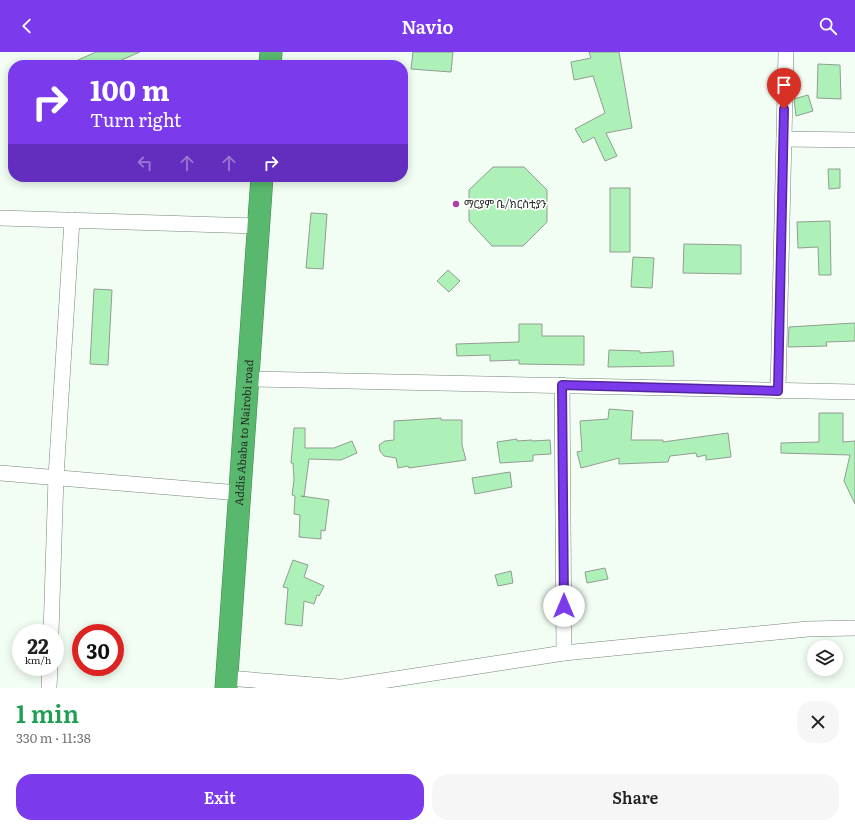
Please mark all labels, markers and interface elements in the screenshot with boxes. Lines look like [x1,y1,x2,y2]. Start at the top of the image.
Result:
text: Navio [402,13,453,40]
icon: back [16,15,38,37]
icon: search [817,15,839,37]
text: 100 m [90,68,170,110]
pin [767,68,801,109]
icon: arrive [773,74,795,96]
icon: right [24,76,76,128]
text: Turn right [90,106,181,133]
icon: left [134,152,156,174]
icon: ahead [176,152,198,174]
icon: ahead [218,152,240,174]
icon: right [260,152,282,174]
place label: ማርያም ቤ/ክርስቲያን [464,195,547,211]
marker: ማርያም ቤ/ክርስቲያን [451,199,461,209]
street label: Addis Ababa to Nairobi road [230,359,256,506]
position arrow [543,585,585,627]
speed limit sign: 30 [72,624,124,676]
text: 22 [27,630,49,660]
map controls [807,640,843,676]
button: layers [807,640,843,676]
text: km/h [25,652,51,667]
text: 1 min [16,695,79,730]
button: close [797,701,839,743]
text: 330 m · 11:38 [16,728,91,747]
button: Exit [16,774,424,820]
button: Share [432,774,839,820]

